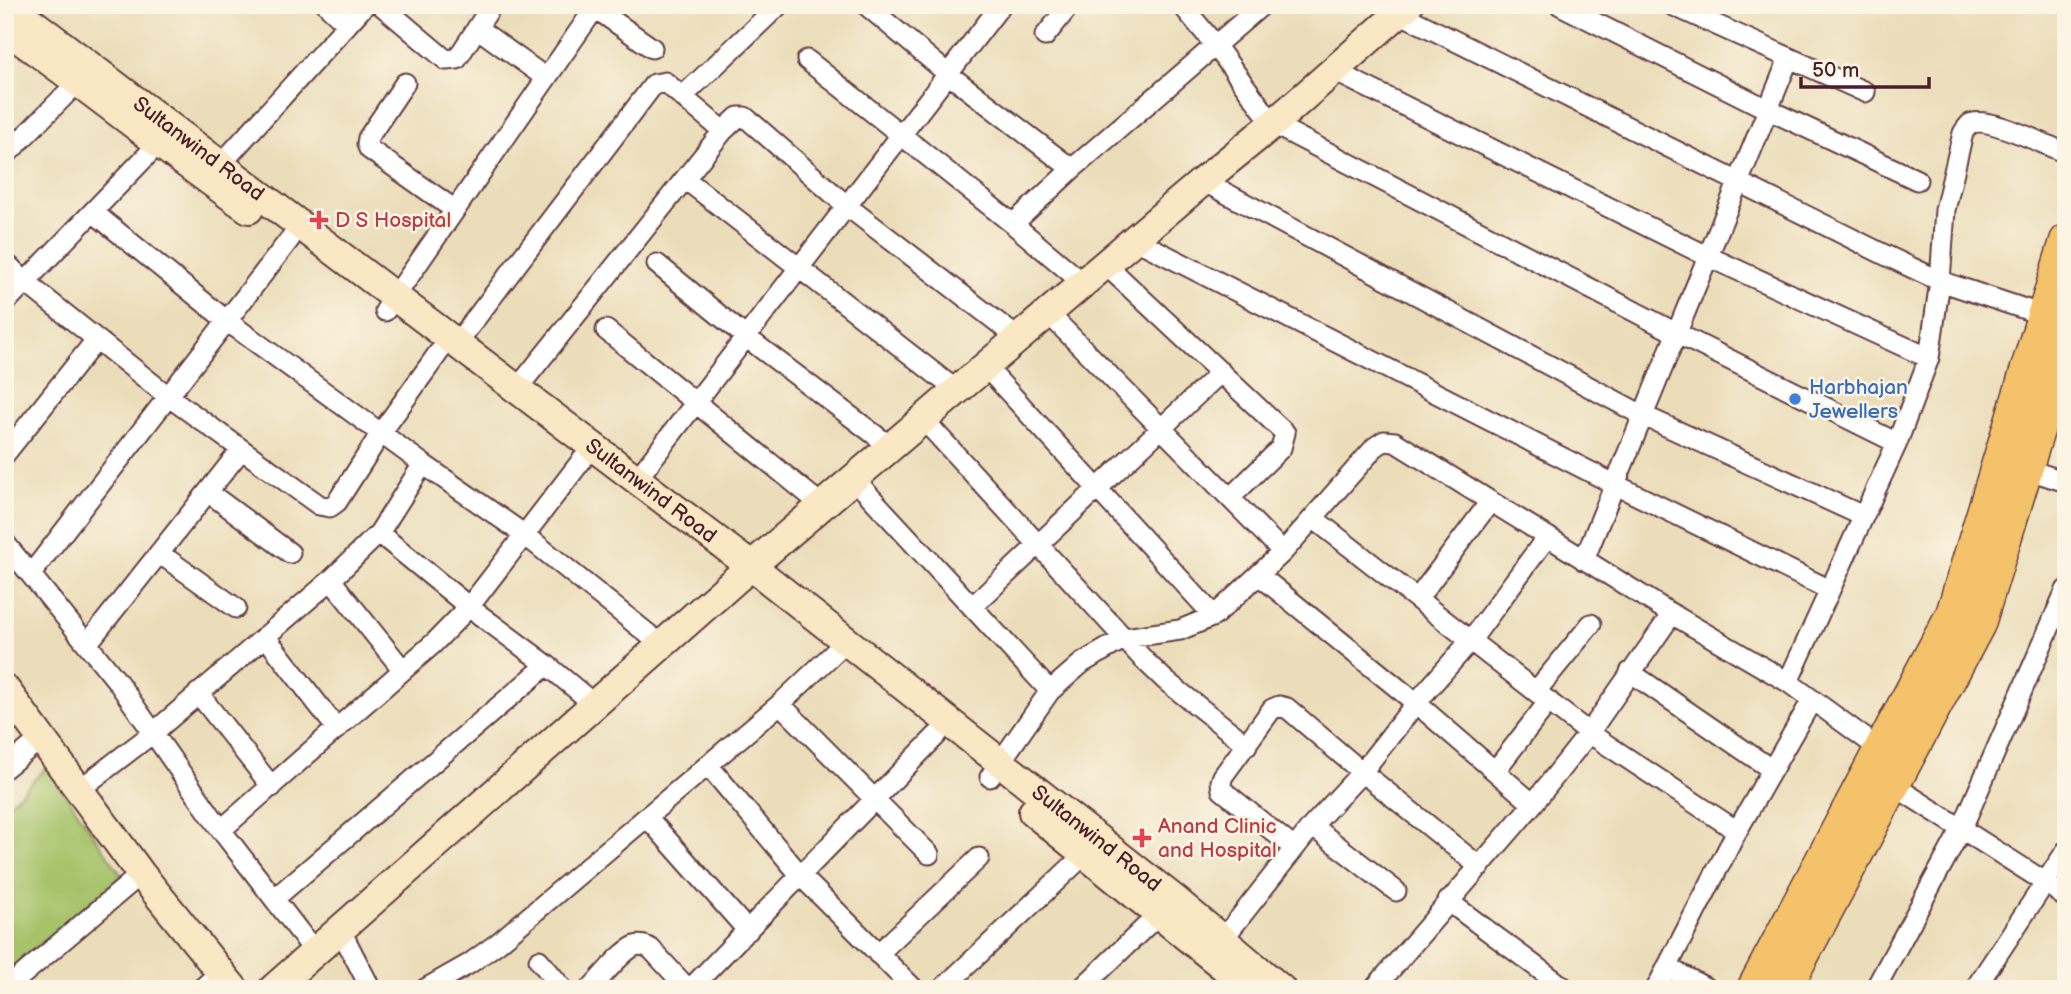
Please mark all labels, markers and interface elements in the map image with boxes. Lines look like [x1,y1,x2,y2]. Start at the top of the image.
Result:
scale bar [1801,46,1929,90]
text: 50 m [1812,58,1859,83]
street label: Sultanwind Road [128,91,269,206]
place label: D S Hospital [335,208,451,233]
marker: D S Hospital [309,210,329,230]
place label: Harbhajan Jewellers [1809,375,1908,424]
marker: Harbhajan Jewellers [1787,391,1803,407]
street label: Sultanwind Road [581,433,722,548]
street label: Sultanwind Road [1027,779,1166,897]
place label: Anand Clinic and Hospital [1158,814,1277,863]
marker: Anand Clinic and Hospital [1132,828,1152,848]

